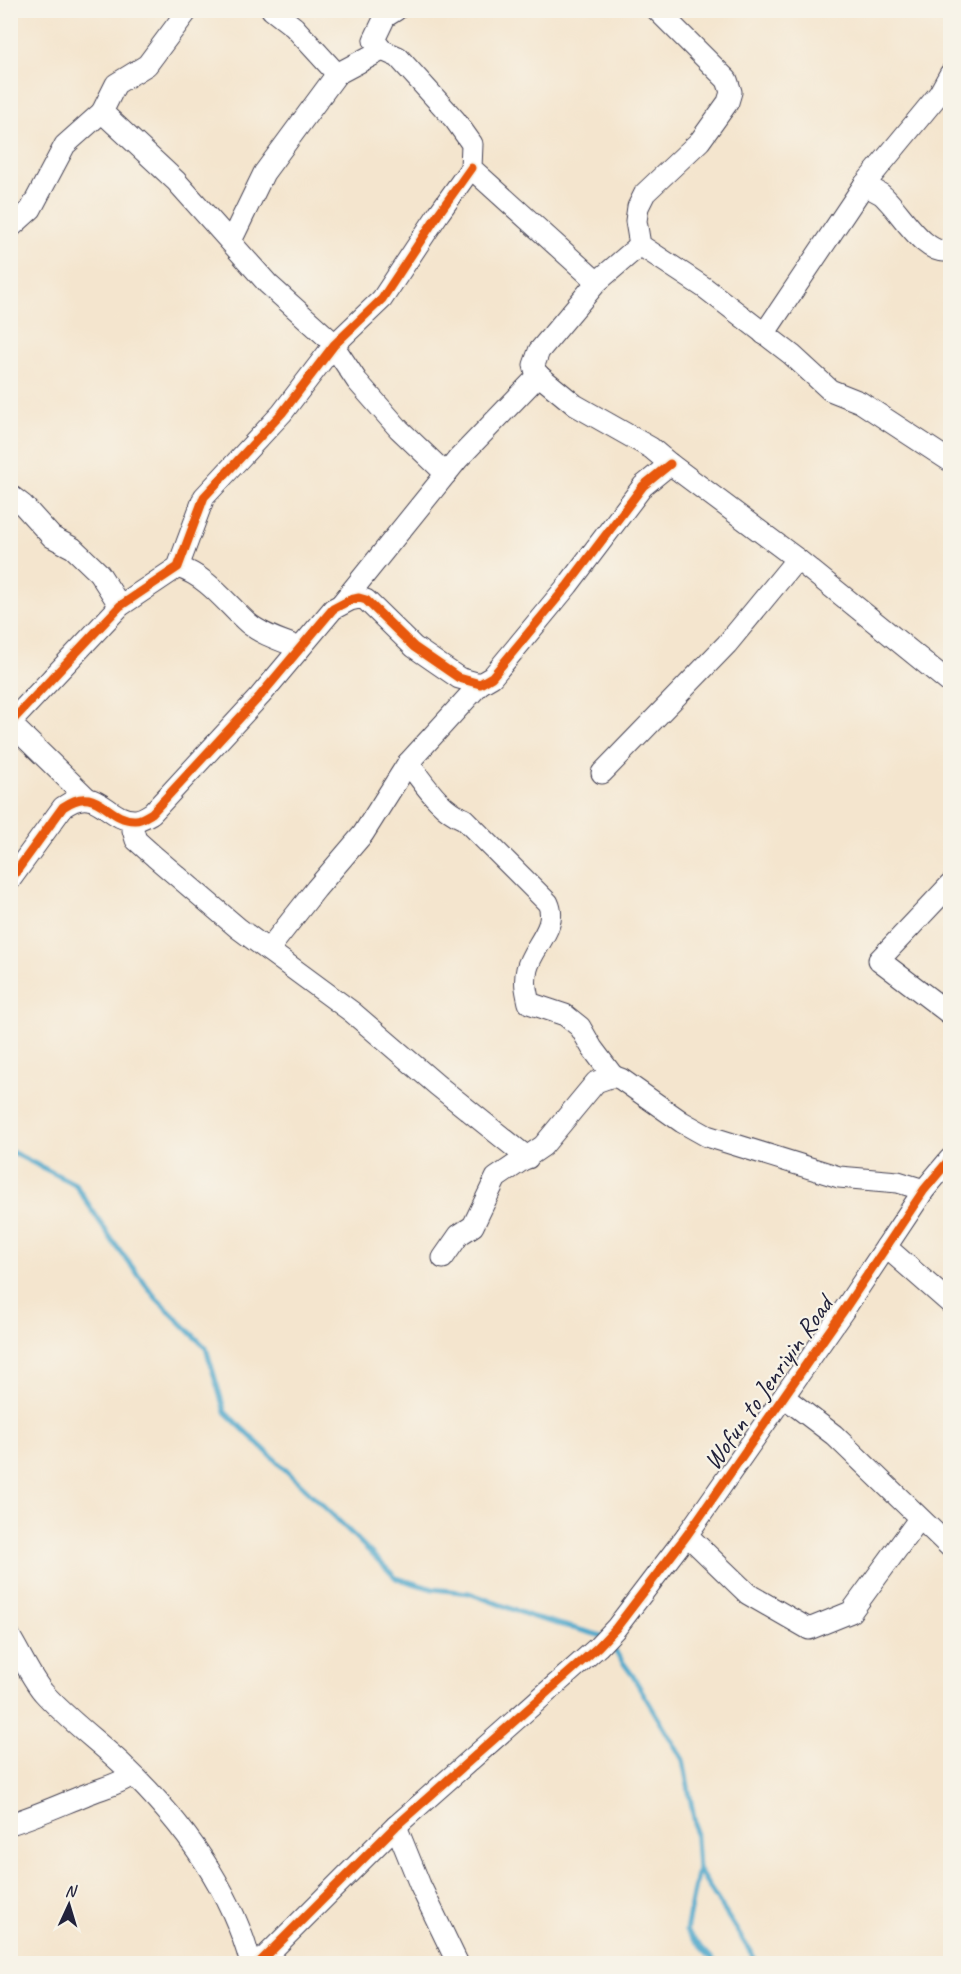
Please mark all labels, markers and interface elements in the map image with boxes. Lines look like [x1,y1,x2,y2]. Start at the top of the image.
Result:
street label: Wofun to Jenriyin Road [696,1287,842,1476]
north arrow [39,1875,99,1935]
text: N [64,1881,79,1902]

